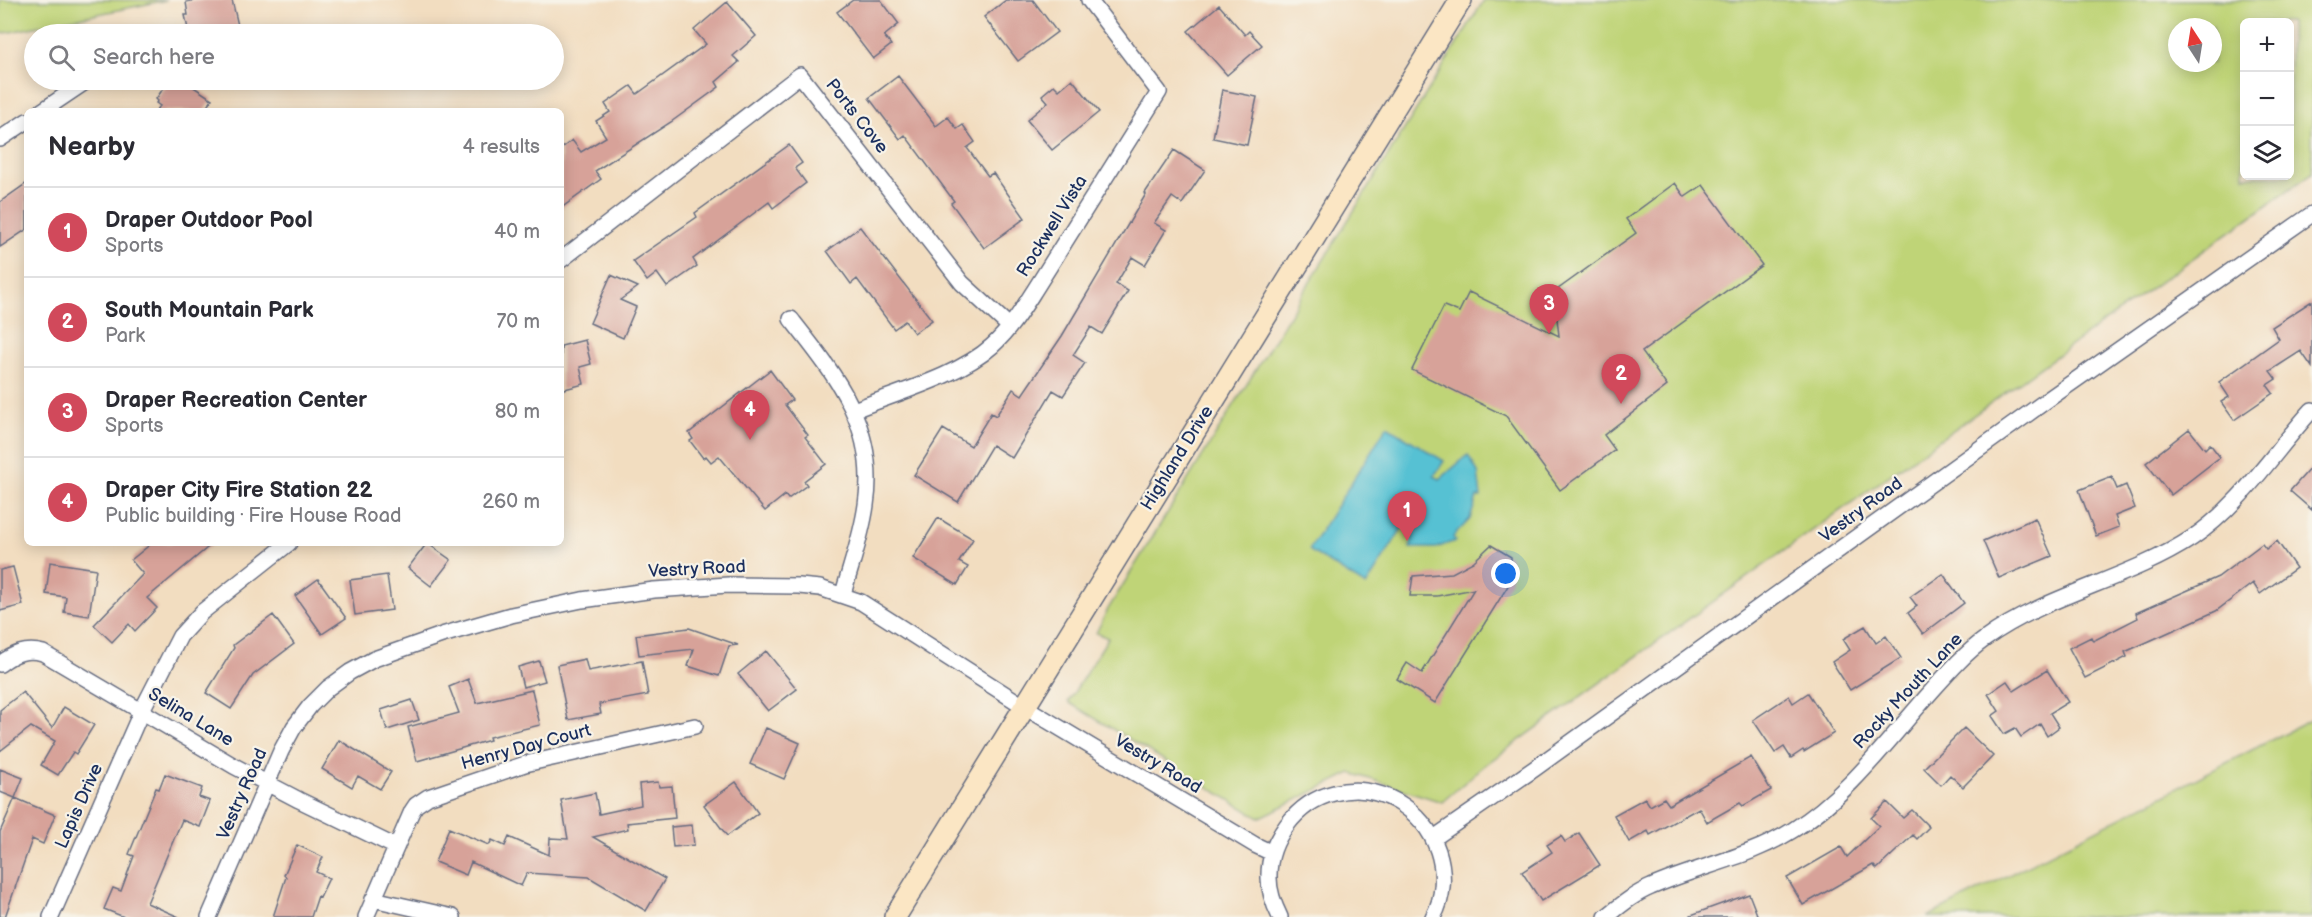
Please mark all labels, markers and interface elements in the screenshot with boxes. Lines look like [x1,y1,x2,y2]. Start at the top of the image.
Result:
north arrow [2168,18,2222,72]
map controls [2240,18,2294,180]
button: + [2240,18,2294,72]
search box [24,24,564,90]
icon: search [45,41,78,74]
text: Search here [93,44,215,71]
button: − [2240,72,2294,126]
street label: Ports Cove [821,75,893,158]
button: layers [2240,126,2294,180]
text: Nearby [48,132,135,163]
text: 4 results [462,135,540,159]
street label: Rockwell Vista [1012,171,1092,281]
text: Draper Outdoor Pool [105,207,313,234]
text: 1 [63,220,72,244]
text: 40 m [494,220,540,244]
text: Sports [105,234,163,258]
pin: 3 [1530,284,1568,334]
text: South Mountain Park [105,297,314,324]
text: 2 [62,310,73,334]
text: 70 m [496,310,540,334]
text: Park [105,324,145,348]
pin: 2 [1602,354,1640,404]
text: Draper Recreation Center [105,387,367,414]
pin: 4 [730,390,770,440]
text: 3 [62,400,73,424]
text: 80 m [495,400,540,424]
street label: Highland Drive [1136,402,1218,514]
text: Sports [105,414,163,438]
street label: Vestry Road [1815,473,1907,547]
text: Draper City Fire Station 22 [105,477,373,504]
text: 4 [62,490,73,514]
text: 260 m [482,490,540,514]
pin: 1 [1388,492,1426,541]
text: Public building · Fire House Road [105,504,401,528]
street label: Vestry Road [648,556,746,582]
your location [1491,559,1520,588]
street label: Rocky Mouth Lane [1849,629,1967,753]
street label: Selina Lane [145,683,238,751]
street label: Henry Day Court [459,720,593,774]
street label: Vestry Road [1111,730,1205,798]
street label: Vestry Road [213,745,271,843]
street label: Lapis Drive [51,760,107,852]

